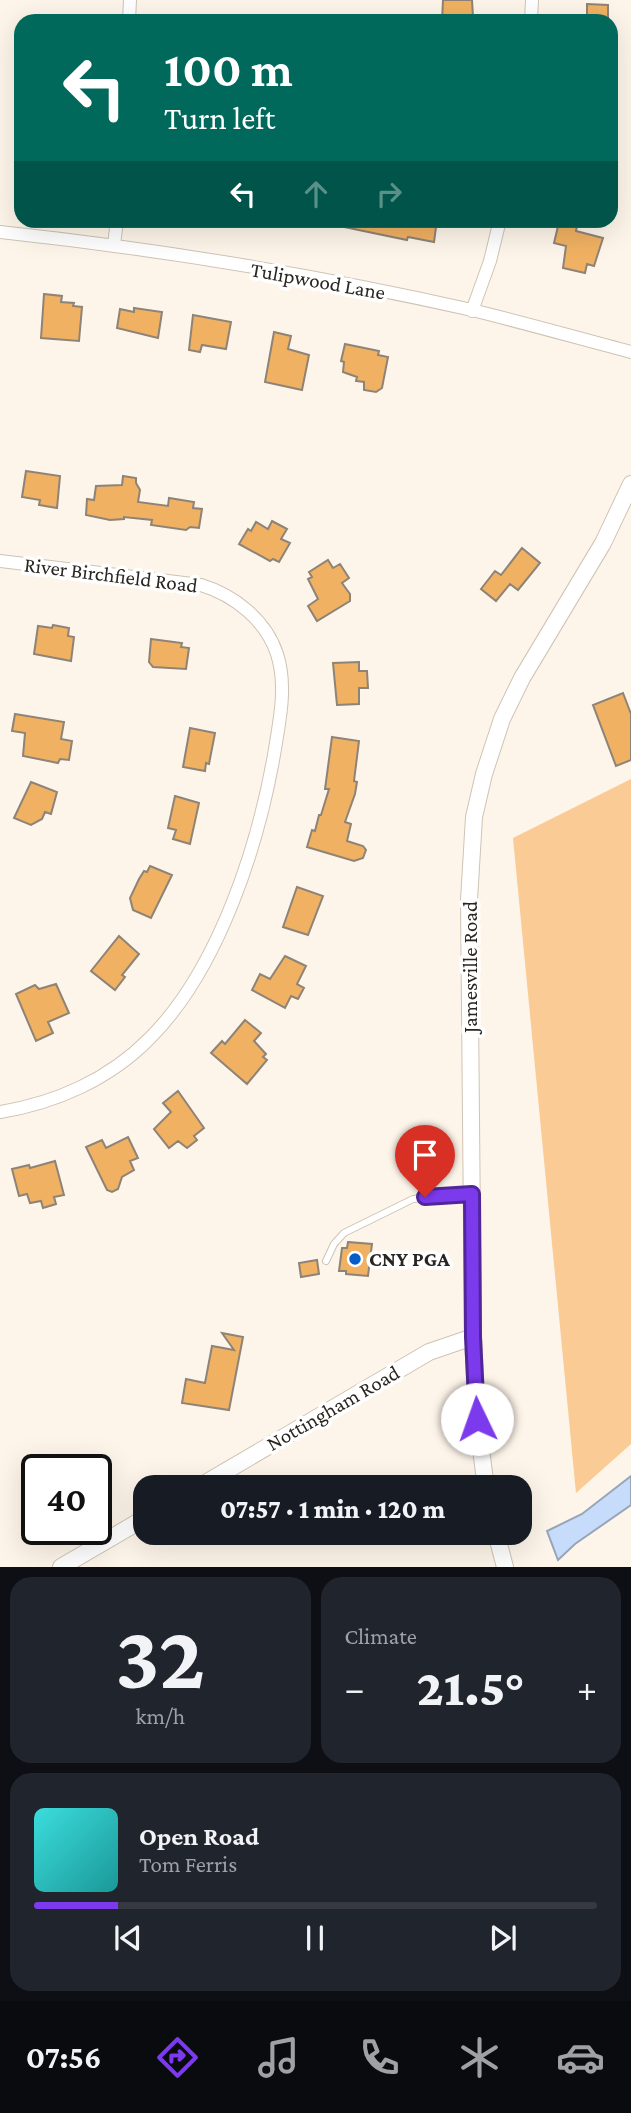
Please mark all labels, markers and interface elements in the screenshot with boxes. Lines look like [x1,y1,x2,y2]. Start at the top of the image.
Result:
icon: left [49,42,140,133]
text: 100 m [164,42,293,97]
text: Turn left [164,100,275,136]
icon: left [224,175,262,213]
icon: ahead [297,175,335,213]
icon: right [370,175,408,213]
street label: Tulipwood Lane [249,257,387,305]
street label: River Birchfield Road [23,552,199,598]
street label: Jamesville Road [458,901,482,1035]
pin [395,1125,455,1197]
icon: arrive [406,1136,444,1174]
place label: CNY PGA [369,1247,450,1271]
marker: CNY PGA [347,1251,363,1267]
street label: Nottingham Road [262,1360,404,1456]
position arrow [440,1382,514,1456]
speed limit sign: 40 [21,1454,112,1545]
text: 07:57 · 1 min · 120 m [220,1495,445,1524]
text: 32 [115,1606,205,1708]
text: Climate [345,1623,417,1649]
text: 21.5° [417,1658,525,1716]
text: − [345,1667,365,1709]
text: + [577,1667,597,1709]
text: km/h [135,1703,185,1729]
text: Open Road [139,1822,259,1851]
text: Tom Ferris [139,1851,237,1877]
icon: previous [109,1919,147,1957]
icon: pause [296,1919,334,1957]
icon: next [484,1919,522,1957]
icon: directions [153,2033,202,2082]
icon: music [254,2033,303,2082]
icon: phone [355,2033,404,2082]
icon: climate [455,2033,504,2082]
icon: car [556,2033,605,2082]
text: 07:56 [26,2039,101,2075]

